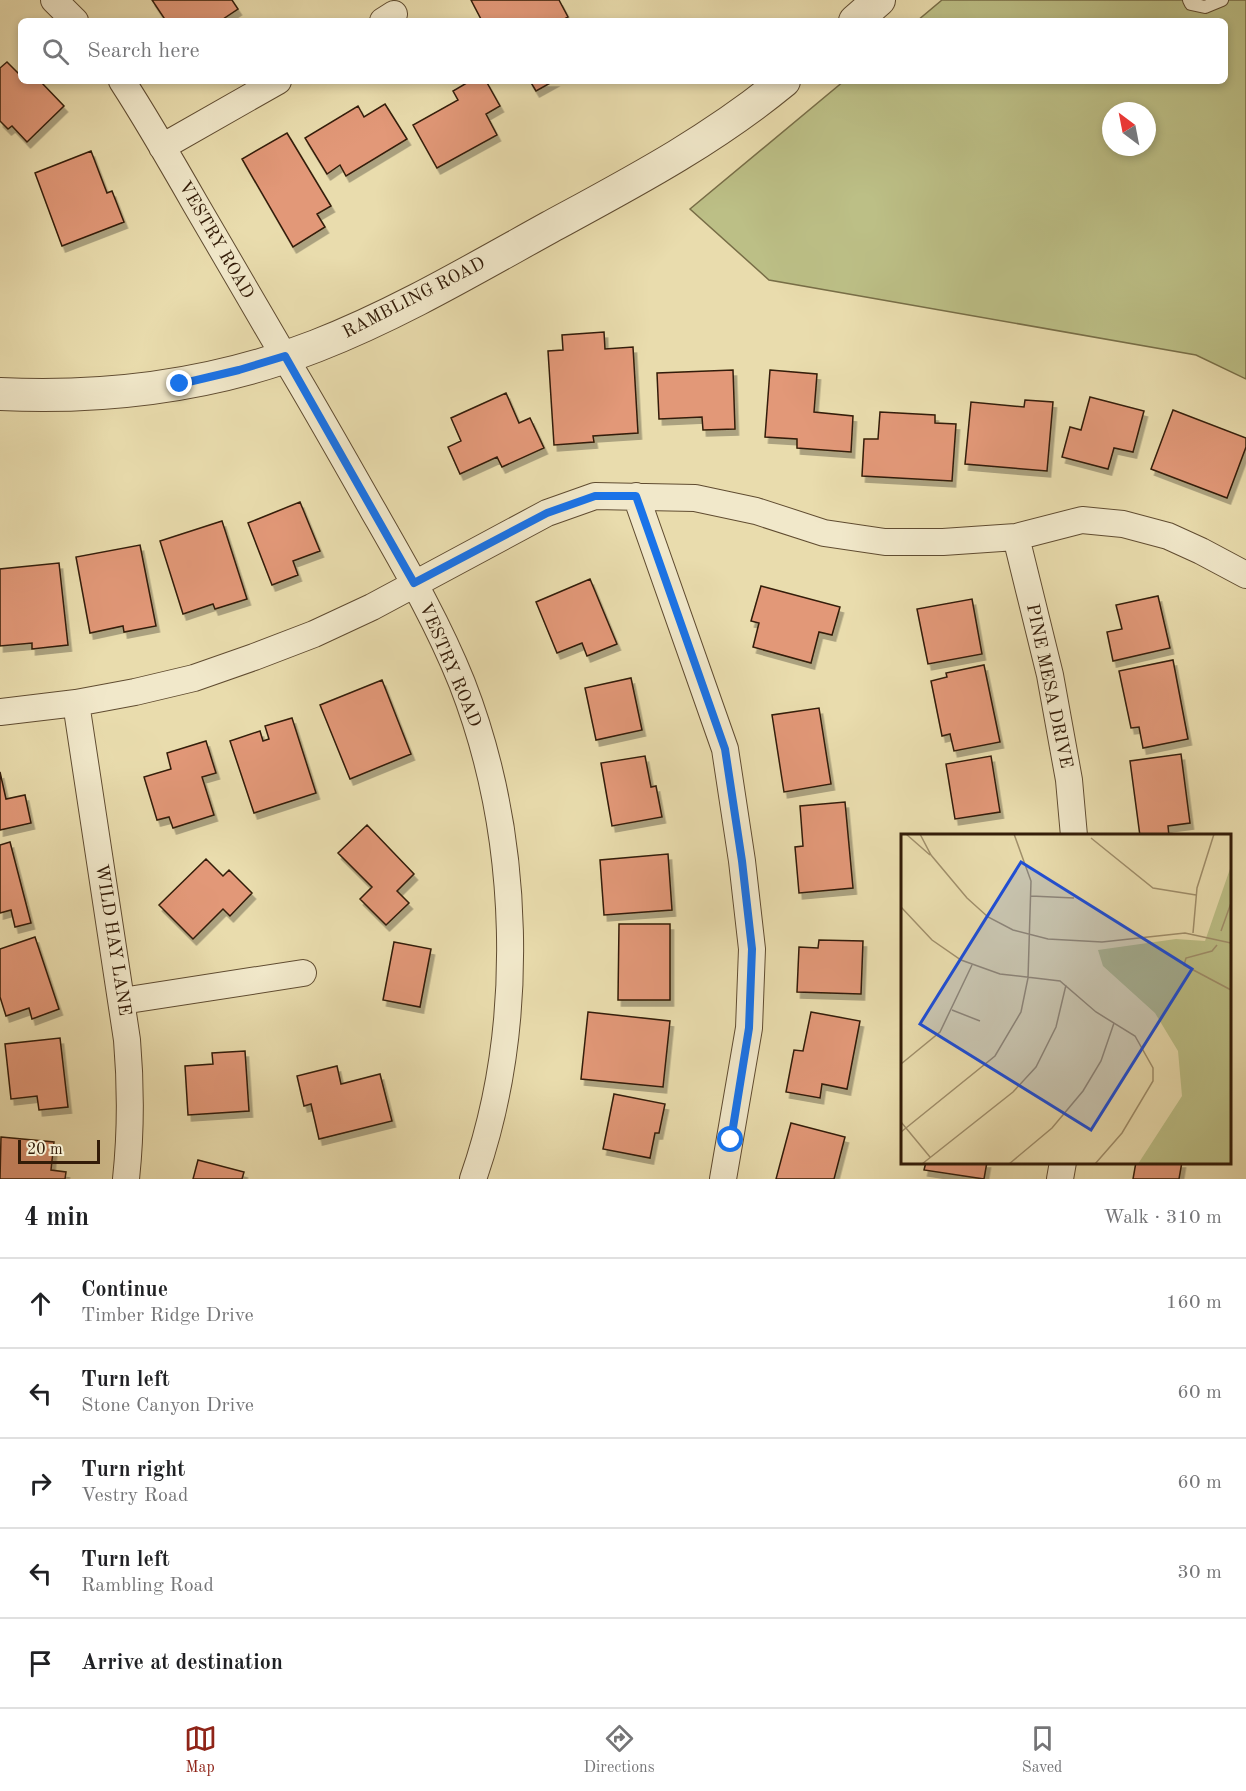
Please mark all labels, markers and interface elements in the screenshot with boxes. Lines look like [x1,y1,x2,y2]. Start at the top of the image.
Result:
search box [18,18,1228,84]
icon: search [39,35,72,68]
text: Search here [87,40,200,62]
north arrow [1102,102,1156,156]
street label: VESTRY ROAD [175,178,257,302]
street label: RAMBLING ROAD [340,254,488,342]
route end [166,370,192,396]
street label: VESTRY ROAD [416,600,484,730]
street label: PINE MESA DRIVE [1023,602,1075,770]
inset map [901,834,1231,1164]
street label: WILD HAY LANE [92,863,134,1017]
route start [717,1126,743,1152]
scale bar [18,1137,100,1164]
text: 20 m [27,1142,63,1158]
text: 4 min [24,1205,89,1231]
text: Walk · 310 m [1103,1208,1222,1228]
text: Continue [81,1279,168,1301]
icon: ahead [24,1287,57,1320]
text: 160 m [1166,1293,1222,1313]
text: Timber Ridge Drive [81,1306,254,1326]
text: Turn left [81,1369,170,1391]
icon: left [24,1377,57,1410]
text: 60 m [1177,1383,1222,1403]
text: Stone Canyon Drive [81,1396,254,1416]
text: Turn right [81,1459,185,1481]
icon: right [24,1467,57,1500]
text: 60 m [1177,1473,1222,1493]
text: Vestry Road [81,1486,188,1506]
text: Turn left [81,1549,170,1571]
icon: left [24,1557,57,1590]
text: 30 m [1177,1563,1222,1583]
text: Rambling Road [81,1576,214,1596]
icon: arrive [24,1647,57,1680]
text: Arrive at destination [81,1652,283,1674]
tab: Map [184,1722,217,1778]
tab: Directions [584,1722,655,1778]
tab: Saved [1022,1722,1062,1778]

